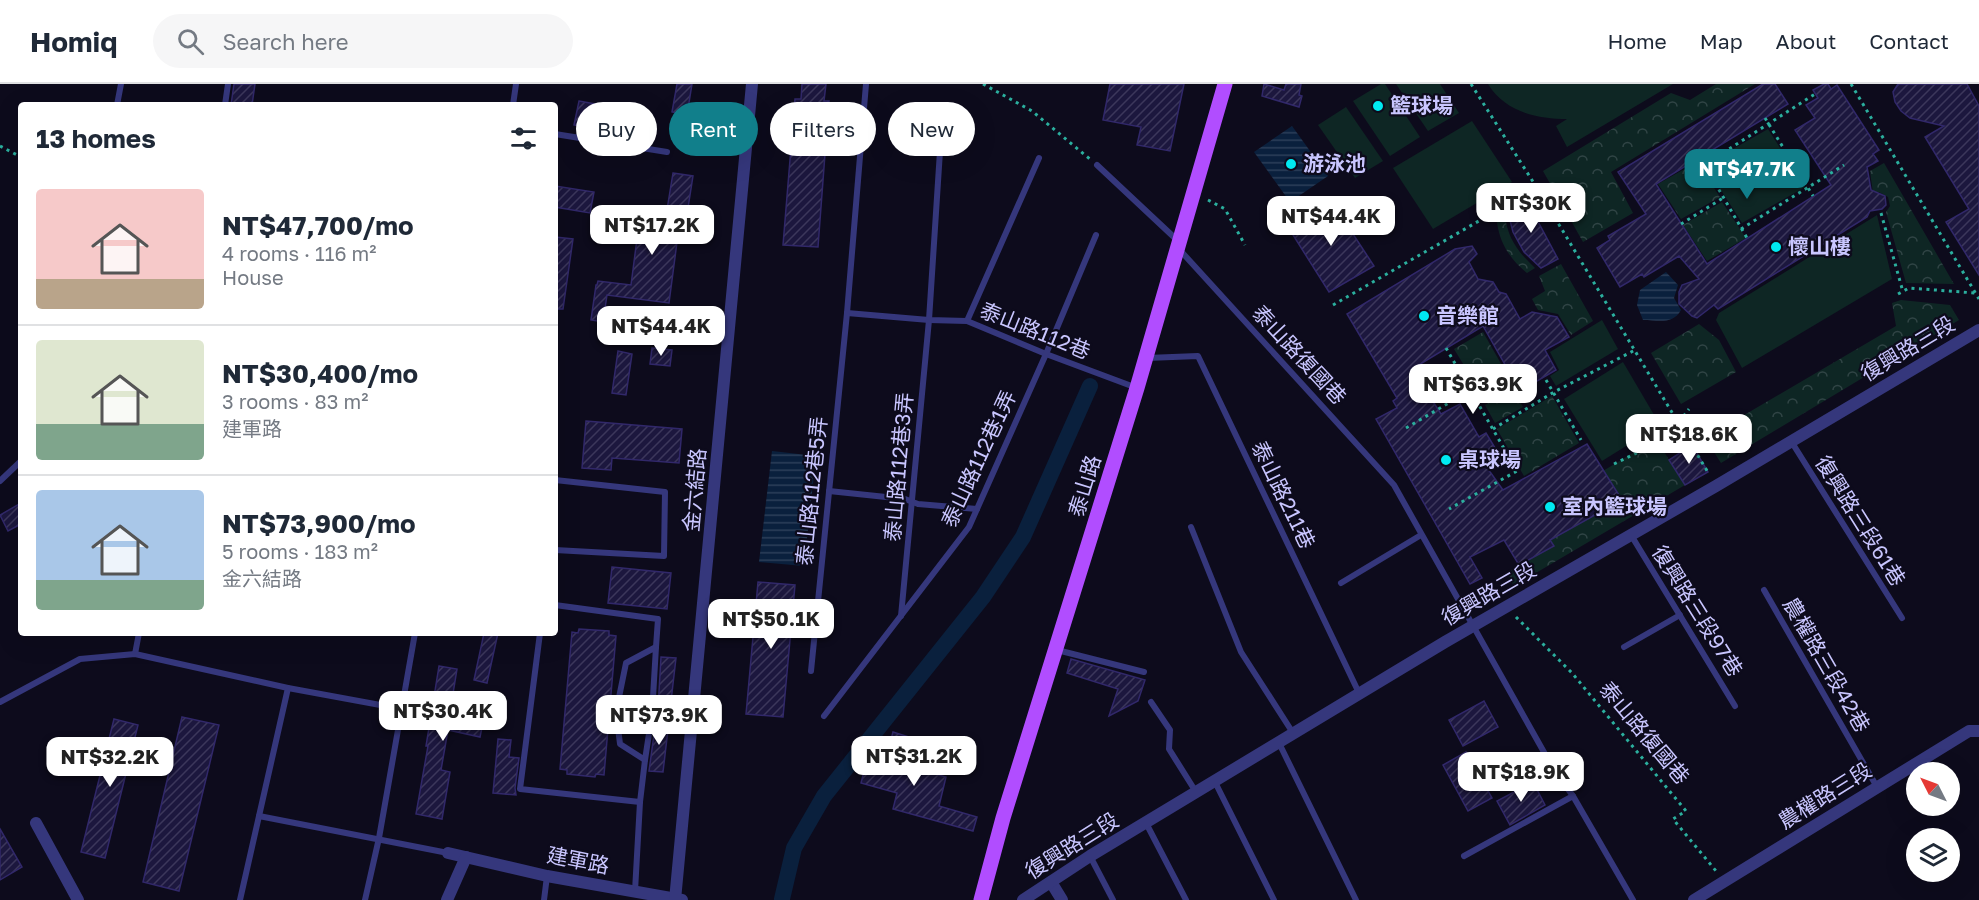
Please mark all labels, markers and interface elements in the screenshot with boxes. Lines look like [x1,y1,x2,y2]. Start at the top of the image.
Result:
search box [153,14,573,68]
text: Homiq [30,25,117,58]
icon: search [174,25,207,58]
text: Search here [222,28,349,55]
text: Home [1607,28,1667,54]
text: Map [1700,28,1743,54]
text: About [1776,28,1836,54]
text: Contact [1869,28,1949,54]
place label: 籃球場 [1390,92,1453,118]
marker: 籃球場 [1371,99,1385,113]
chip: Buy [576,102,657,156]
chip: Rent [669,102,758,156]
chip: Filters [770,102,876,156]
chip: New [888,102,975,156]
icon: filters [507,122,540,155]
text: 13 homes [36,123,156,154]
pin: NT$47.7K [1685,149,1809,200]
place label: 游泳池 [1303,150,1366,176]
text: NT$47.7K [1699,156,1795,180]
marker: 游泳池 [1284,157,1298,171]
pin: NT$30K [1482,183,1580,234]
text: NT$30K [1490,190,1572,214]
pin: NT$44.4K [1269,196,1393,247]
text: NT$44.4K [1281,203,1381,227]
pin: NT$17.2K [590,205,714,256]
text: NT$47,700/mo [222,210,414,241]
text: NT$17.2K [604,212,700,236]
icon: home [84,213,156,285]
place label: 懷山樓 [1788,233,1851,259]
marker: 懷山樓 [1769,240,1783,254]
text: 4 rooms · 116 m² [222,241,377,265]
text: House [222,265,284,289]
street label: 泰山路112巷 [976,296,1094,364]
street label: 泰山路復國巷 [1247,299,1352,409]
place label: 音樂館 [1436,302,1499,328]
pin: NT$44.4K [599,306,723,357]
marker: 音樂館 [1417,309,1431,323]
street label: 復興路三段 [1856,310,1959,386]
text: NT$44.4K [611,313,711,337]
text: NT$30,400/mo [222,358,418,389]
icon: home [84,364,156,436]
pin: NT$63.9K [1411,364,1535,415]
text: NT$63.9K [1423,371,1523,395]
street label: 泰山路112巷1弄 [935,386,1021,531]
text: 3 rooms · 83 m² [222,389,368,413]
street label: 泰山路112巷3弄 [879,391,917,543]
pin: NT$18.6K [1627,414,1751,465]
street label: 泰山路112巷5弄 [790,415,832,567]
text: 建軍路 [222,416,282,440]
text: NT$18.6K [1640,421,1738,445]
street label: 泰山路211巷 [1247,436,1321,553]
place label: 桌球場 [1458,446,1521,472]
street label: 金六結路 [677,447,711,533]
street label: 復興路三段61巷 [1810,450,1911,590]
street label: 泰山路 [1062,452,1106,520]
marker: 桌球場 [1439,453,1453,467]
place label: 室內籃球場 [1562,493,1667,519]
marker: 室內籃球場 [1543,500,1557,514]
text: NT$73,900/mo [222,508,416,539]
icon: home [84,514,156,586]
text: 5 rooms · 183 m² [222,539,378,563]
street label: 復興路三段97巷 [1647,540,1749,681]
street label: 復興路三段 [1437,556,1540,631]
text: 金六結路 [222,566,302,590]
street label: 農權路三段42巷 [1778,593,1876,736]
pin: NT$50.1K [709,599,833,650]
text: NT$50.1K [722,606,820,630]
street label: 泰山路復國巷 [1594,676,1695,789]
pin: NT$30.4K [381,691,505,742]
pin: NT$73.9K [597,695,721,746]
text: NT$30.4K [393,698,493,722]
text: NT$73.9K [610,702,708,726]
pin: NT$31.2K [852,736,976,787]
pin: NT$32.2K [48,737,172,788]
text: NT$31.2K [865,743,963,767]
text: NT$32.2K [60,744,160,768]
pin: NT$18.9K [1459,752,1583,803]
street label: 農權路三段 [1773,756,1876,834]
text: NT$18.9K [1472,759,1570,783]
north arrow [1906,762,1960,816]
map controls [1906,762,1960,882]
street label: 復興路三段 [1020,806,1123,884]
button: layers [1906,828,1960,882]
street label: 建軍路 [545,841,612,879]

